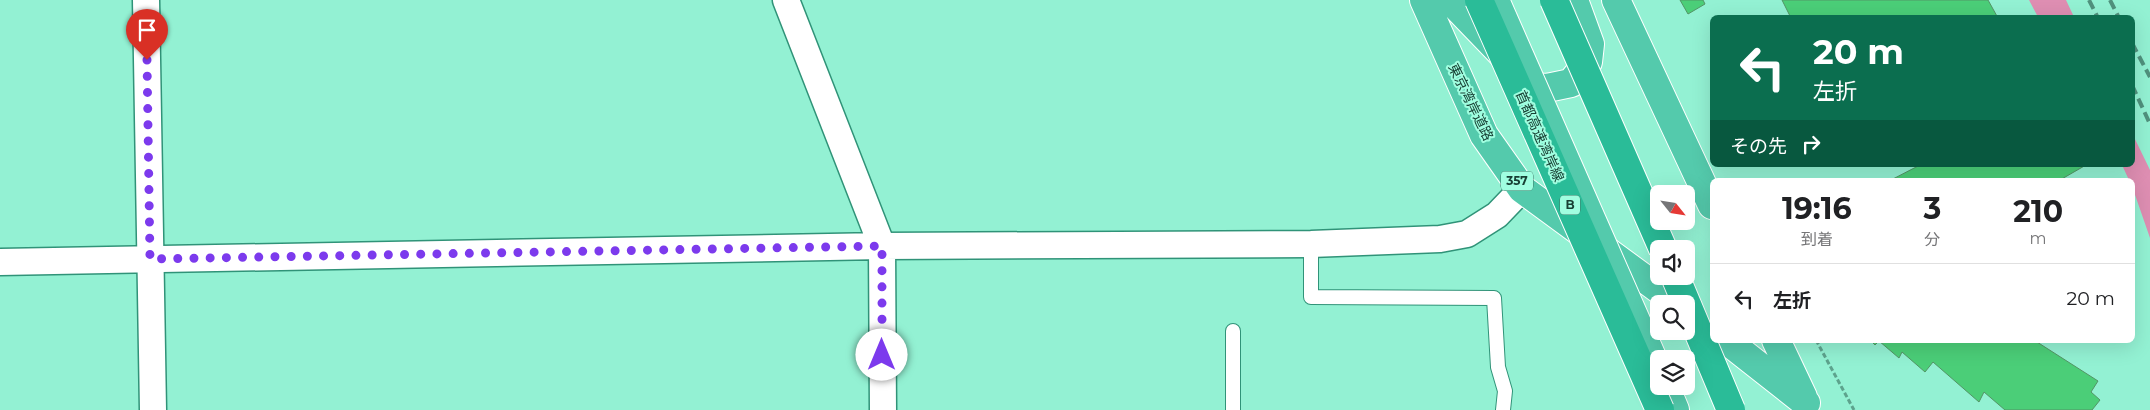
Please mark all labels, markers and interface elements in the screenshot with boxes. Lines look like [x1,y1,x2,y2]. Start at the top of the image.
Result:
pin [126,9,168,60]
icon: arrive [133,16,161,44]
text: 20 m [1813,30,1904,73]
icon: left [1730,35,1795,100]
street label: 東京湾岸道路 [1444,60,1498,144]
text: 左折 [1813,78,1857,105]
street label: 首都高速湾岸線 [1512,88,1568,184]
icon: right [1797,130,1825,158]
text: その先 [1730,135,1787,158]
road number: 357 [1501,172,1533,190]
north arrow [1650,185,1695,230]
map controls [1650,185,1695,395]
text: 19:16 [1782,190,1852,227]
text: 3 [1923,190,1941,227]
text: 210 [2013,193,2063,230]
road number: B [1560,196,1580,214]
text: m [2030,229,2047,248]
text: 到着 [1801,230,1833,249]
text: 分 [1924,230,1940,249]
button: sound [1650,240,1695,285]
icon: left [1730,285,1758,313]
text: 20 m [2067,287,2115,310]
text: 左折 [1773,289,1811,312]
button: search [1650,295,1695,340]
position arrow [855,328,907,380]
button: layers [1650,350,1695,395]

